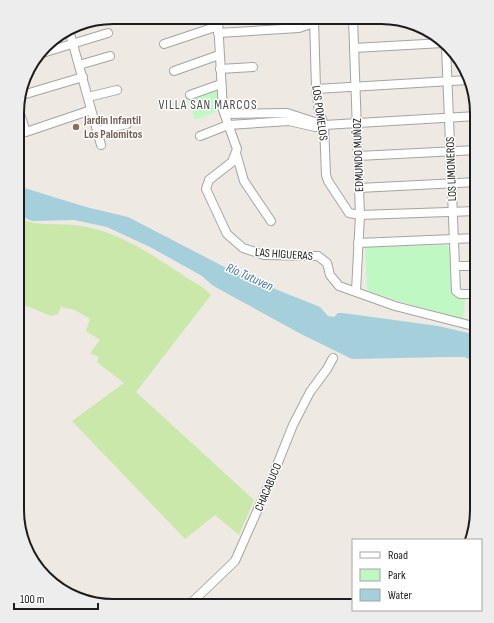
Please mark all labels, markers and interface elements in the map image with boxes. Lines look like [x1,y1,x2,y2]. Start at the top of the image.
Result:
street label: LOS POMELOS [308,85,331,142]
district label: VILLA SAN MARCOS [158,97,258,113]
place label: Jardín Infantil Los Palomitos [83,113,143,142]
street label: EDMUNDO MUÑOZ [350,118,367,192]
marker: Jardín Infantil Los Palomitos [71,122,81,132]
street label: LOS LIMONEROS [443,136,460,201]
street label: LAS HIGUERAS [255,245,313,264]
water label: Río Tutuven [224,260,276,295]
street label: CHACABUCO [252,461,285,514]
legend [352,539,482,611]
text: Road [388,548,408,563]
text: Park [388,568,406,583]
scale bar [14,585,98,611]
text: Water [388,588,412,603]
text: 100 m [20,592,45,607]

